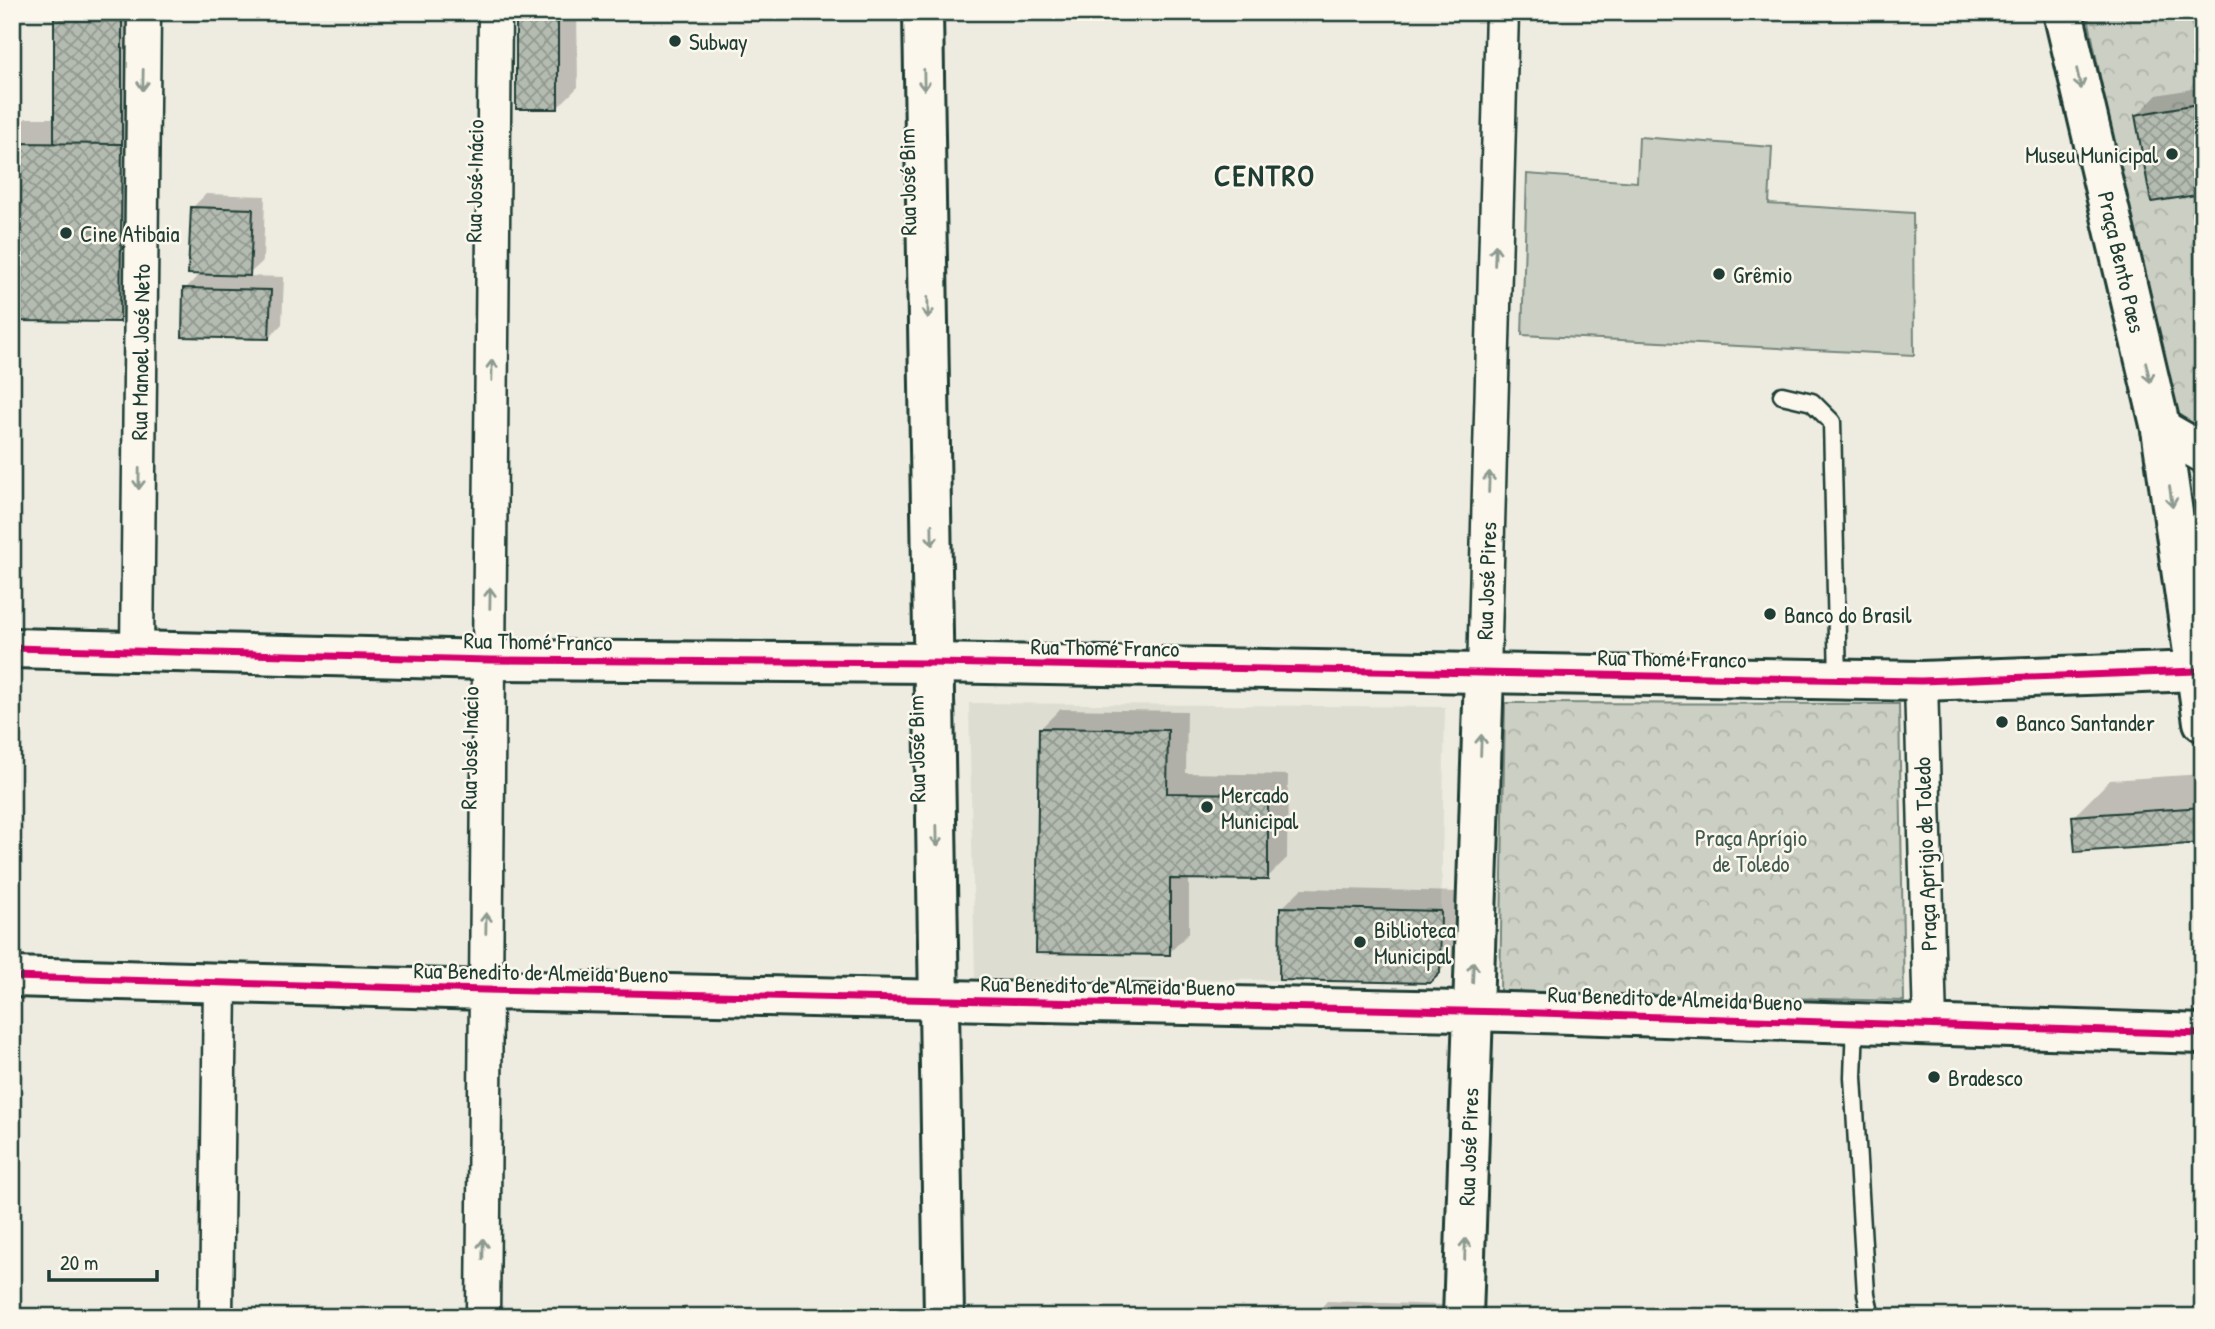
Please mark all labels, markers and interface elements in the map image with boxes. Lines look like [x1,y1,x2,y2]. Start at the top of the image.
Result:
place label: Subway [689,26,748,57]
marker: Subway [667,33,683,49]
one-way arrow [2072,67,2086,90]
one-way arrow [136,69,150,92]
one-way arrow [917,69,931,92]
street label: Rua José Inácio [457,119,491,243]
street label: Rua José Bim [891,128,923,236]
place label: Museu Municipal [2025,139,2159,170]
marker: Museu Municipal [2164,146,2180,162]
district label: CENTRO [1214,155,1316,195]
street label: Praça Bento Paes [2091,188,2153,336]
place label: Cine Atibaia [80,218,180,249]
marker: Cine Atibaia [58,225,74,241]
one-way arrow [1489,244,1502,267]
place label: Grêmio [1733,259,1792,290]
street label: Rua Manoel José Neto [123,263,157,441]
marker: Grêmio [1711,266,1727,282]
one-way arrow [921,296,935,319]
one-way arrow [485,359,499,382]
one-way arrow [2142,360,2155,383]
one-way arrow [132,468,146,491]
one-way arrow [1482,471,1496,494]
one-way arrow [2165,485,2178,508]
street label: Rua José Pires [1468,521,1504,641]
one-way arrow [925,524,938,547]
one-way arrow [483,586,497,609]
place label: Banco do Brasil [1784,599,1913,630]
marker: Banco do Brasil [1762,606,1778,622]
street label: Rua Thomé Franco [463,624,613,658]
street label: Rua Thomé Franco [1030,630,1180,664]
street label: Rua Thomé Franco [1597,641,1747,675]
street label: Rua José Inácio [452,686,486,810]
street label: Rua José Bim [900,695,932,803]
place label: Banco Santander [2016,707,2155,738]
marker: Banco Santander [1994,714,2010,730]
one-way arrow [1475,734,1488,757]
street label: Praça Aprigio de Toledo [1906,756,1944,952]
place label: Mercado Municipal [1221,779,1299,836]
marker: Mercado Municipal [1199,799,1215,815]
park label: Praça Aprígio de Toledo [1695,822,1807,879]
one-way arrow [930,825,943,848]
one-way arrow [480,912,493,935]
place label: Biblioteca Municipal [1374,914,1456,971]
marker: Biblioteca Municipal [1352,934,1368,950]
street label: Rua Benedito de Almeida Bueno [413,954,669,990]
one-way arrow [1467,961,1480,984]
street label: Rua Benedito de Almeida Bueno [980,967,1236,1003]
street label: Rua Benedito de Almeida Bueno [1547,978,1803,1018]
place label: Bradesco [1948,1062,2023,1093]
marker: Bradesco [1926,1069,1942,1085]
street label: Rua José Pires [1450,1087,1486,1207]
one-way arrow [476,1237,490,1260]
one-way arrow [1458,1237,1472,1260]
scale bar [49,1238,158,1282]
text: 20 m [60,1248,98,1277]

